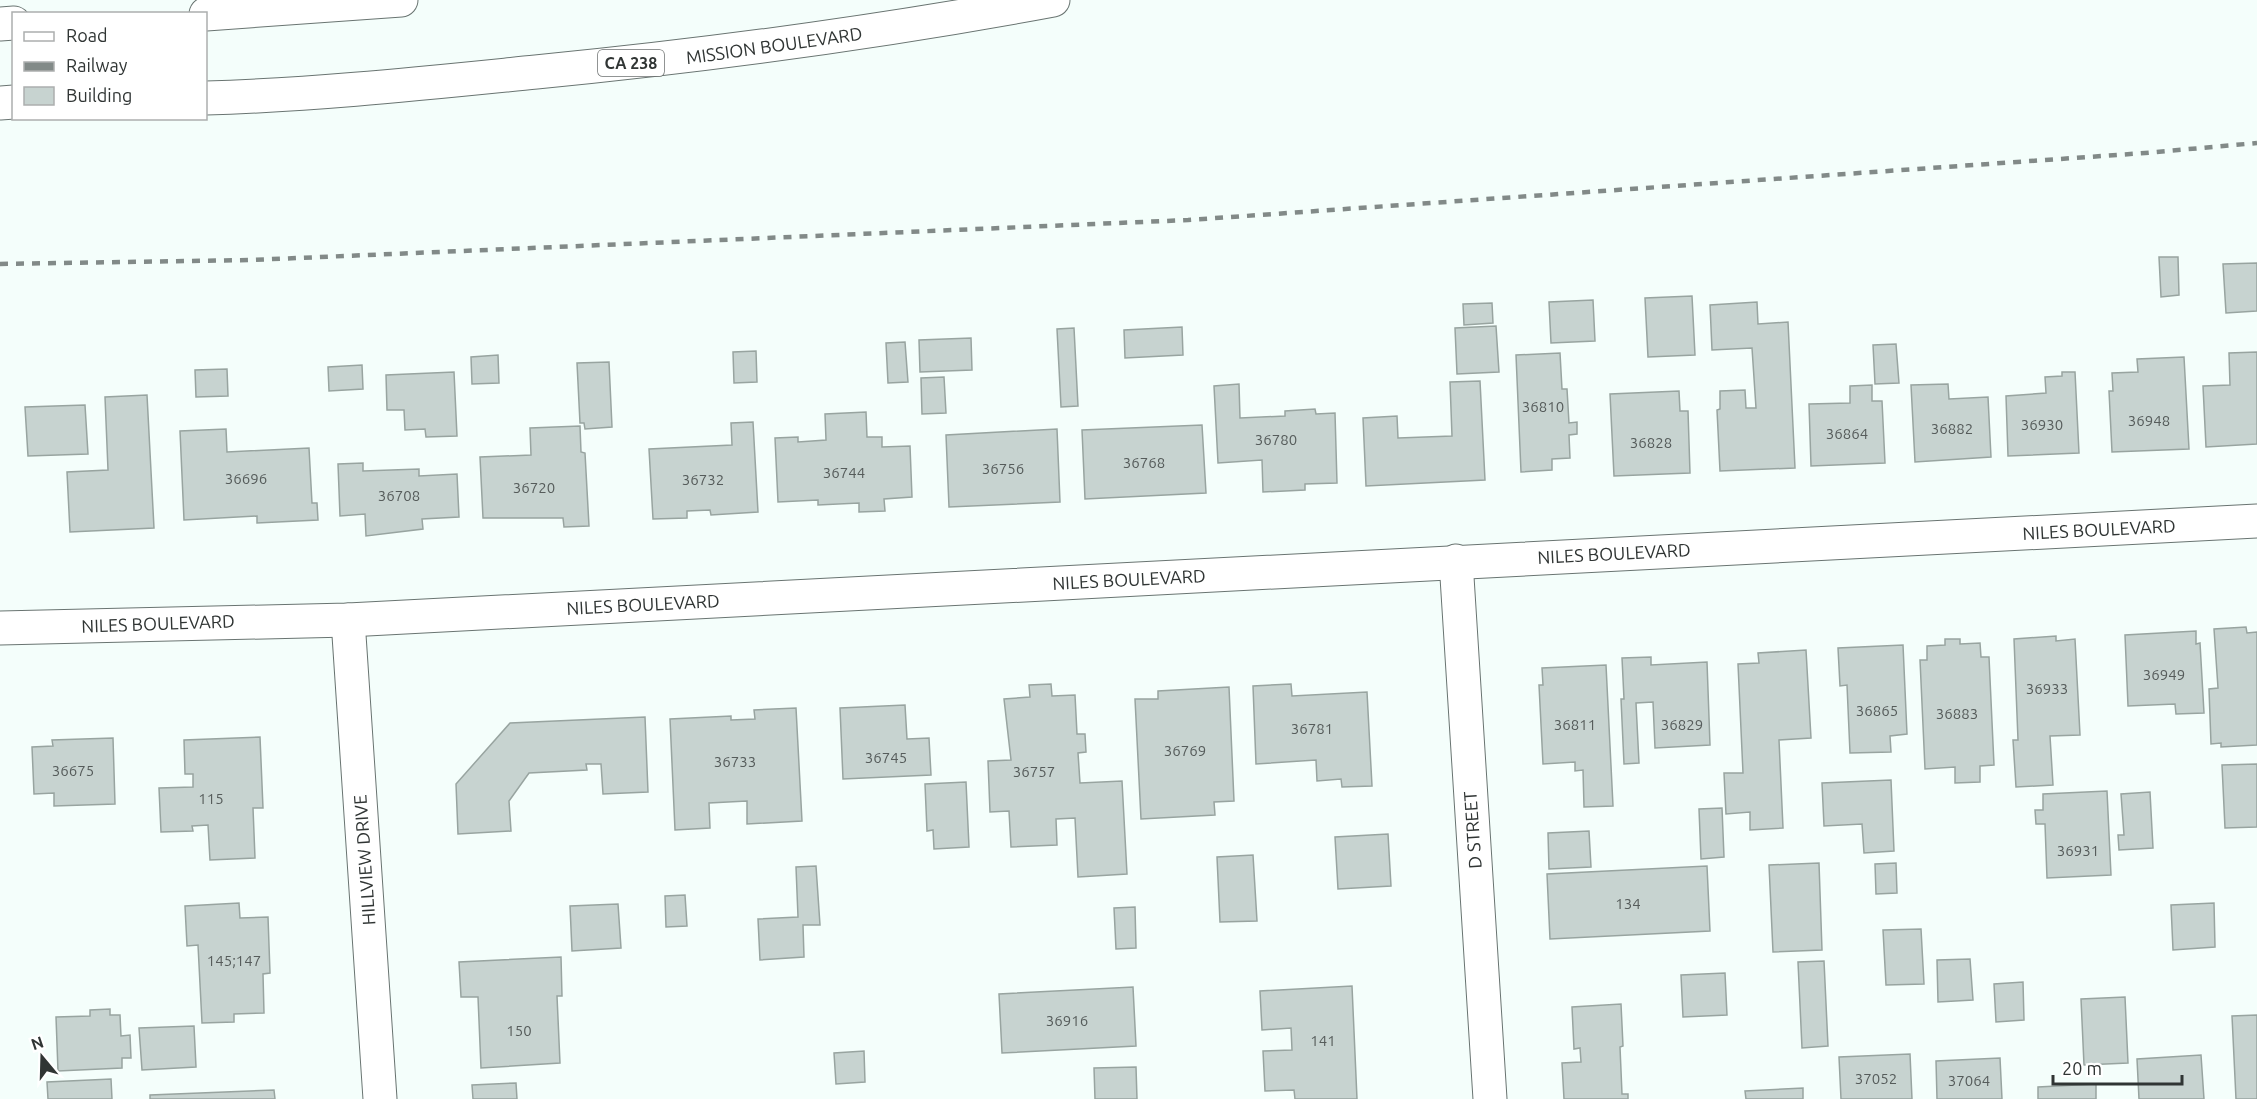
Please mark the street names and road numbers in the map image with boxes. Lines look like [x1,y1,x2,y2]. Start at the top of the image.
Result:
street label: MISSION BOULEVARD [685,23,863,67]
road number: CA 238 [598,50,664,76]
street label: NILES BOULEVARD [2022,515,2176,543]
street label: NILES BOULEVARD [1537,539,1691,567]
street label: NILES BOULEVARD [1052,565,1206,593]
street label: NILES BOULEVARD [566,590,720,618]
street label: NILES BOULEVARD [81,610,235,636]
street label: D STREET [1459,791,1485,869]
street label: HILLVIEW DRIVE [349,794,379,926]

